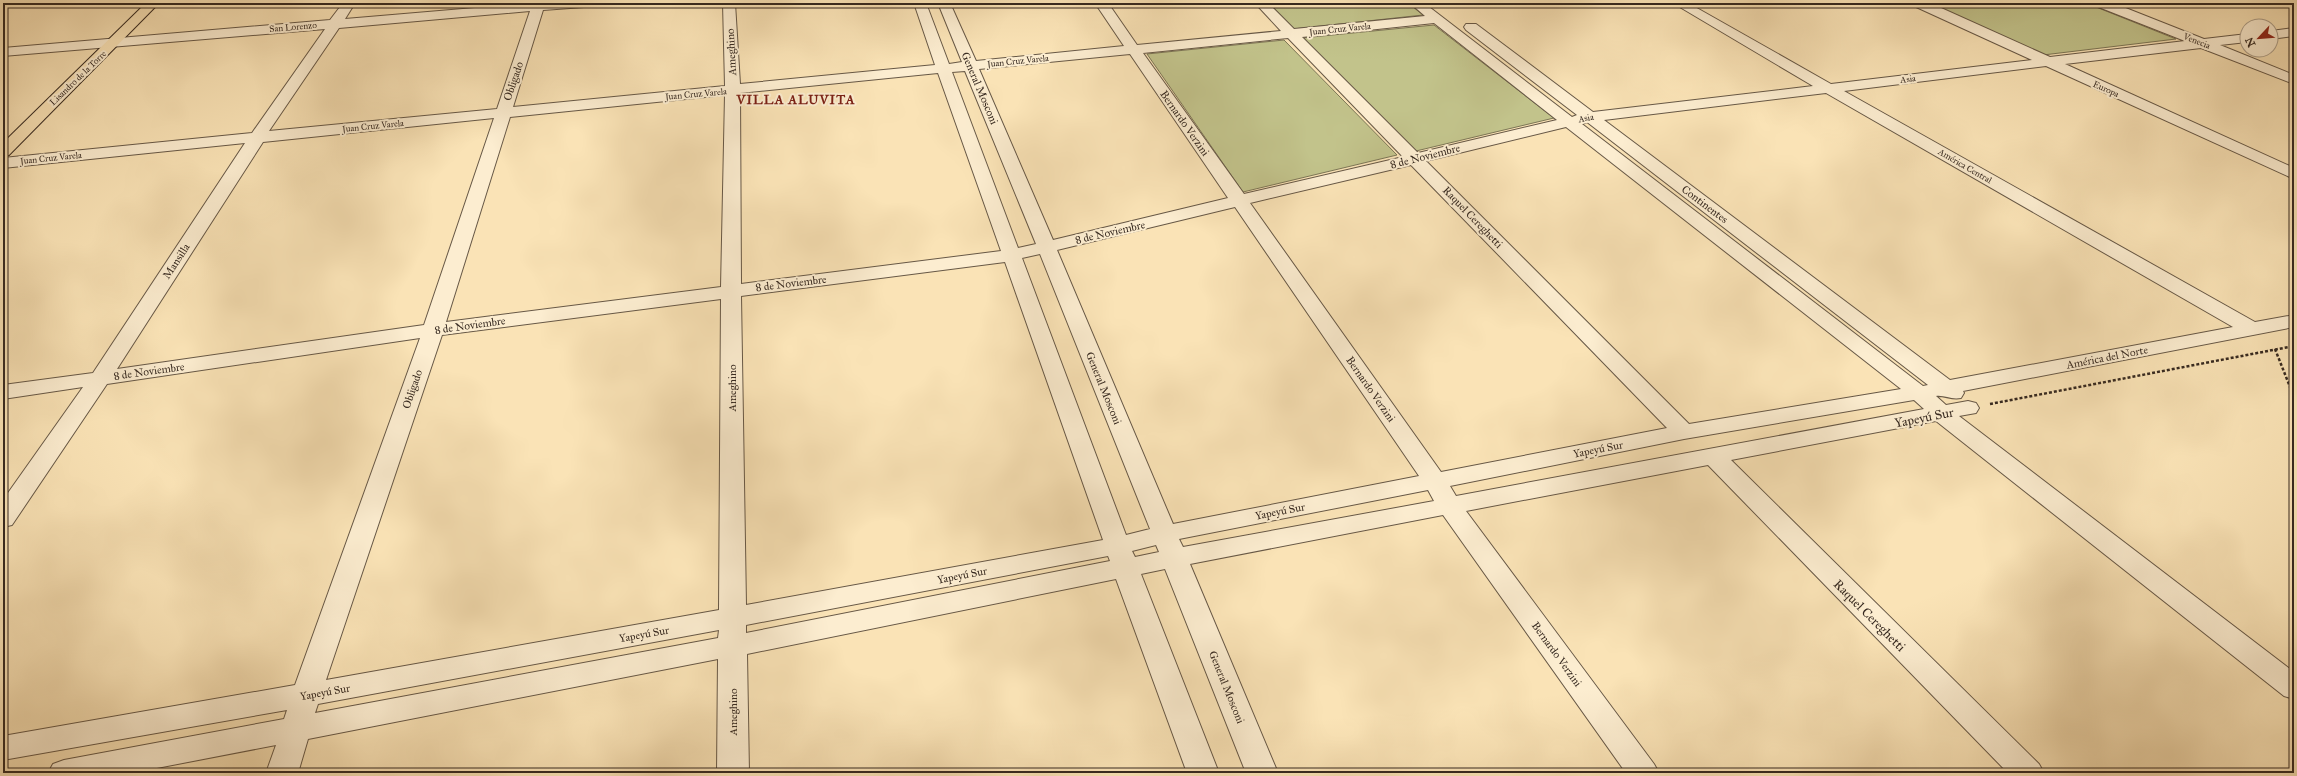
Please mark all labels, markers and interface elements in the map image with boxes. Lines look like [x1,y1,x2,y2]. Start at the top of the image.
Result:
north arrow [2239,18,2279,58]
street label: San Lorenzo [269,19,318,34]
street label: Juan Cruz Varela [1308,20,1372,38]
street label: Ameghino [724,28,739,77]
street label: Venecia [2181,30,2212,51]
text: N [2242,35,2258,49]
street label: Lisandro de la Torre [47,48,108,107]
street label: General Mosconi [958,50,1001,126]
street label: Juan Cruz Varela [986,52,1050,70]
street label: Obligado [501,60,526,102]
street label: Asia [1899,72,1917,85]
street label: Europa [2091,78,2121,99]
street label: Juan Cruz Varela [664,85,728,103]
street label: Bernardo Verzini [1157,88,1212,158]
district label: VILLA ALUVITA [735,92,856,108]
street label: Asia [1576,111,1595,125]
street label: Juan Cruz Varela [341,117,405,135]
street label: 8 de Noviembre [1389,141,1462,171]
street label: América Central [1936,145,1995,186]
street label: Juan Cruz Varela [19,149,83,167]
street label: Continentes [1679,183,1731,226]
street label: Raquel Cereghetti [1439,184,1505,252]
street label: 8 de Noviembre [1074,218,1147,247]
street label: Mansilla [160,241,193,281]
street label: 8 de Noviembre [755,273,828,294]
street label: 8 de Noviembre [434,314,507,337]
street label: América del Norte [2064,343,2149,372]
street label: General Mosconi [1083,350,1124,426]
street label: Bernardo Verzini [1343,354,1398,424]
street label: 8 de Noviembre [113,360,186,383]
street label: Ameghino [726,364,739,413]
street label: Obligado [400,368,425,410]
street label: Yapeyú Sur [1893,404,1955,432]
street label: Yapeyú Sur [1572,438,1625,461]
street label: Yapeyú Sur [1254,500,1307,523]
street label: Yapeyú Sur [936,564,989,587]
street label: Raquel Cereghetti [1830,576,1909,655]
street label: Bernardo Verzini [1529,619,1584,689]
street label: Yapeyú Sur [618,624,671,645]
street label: General Mosconi [1206,649,1247,725]
street label: Yapeyú Sur [299,682,352,703]
street label: Ameghino [727,688,740,737]

